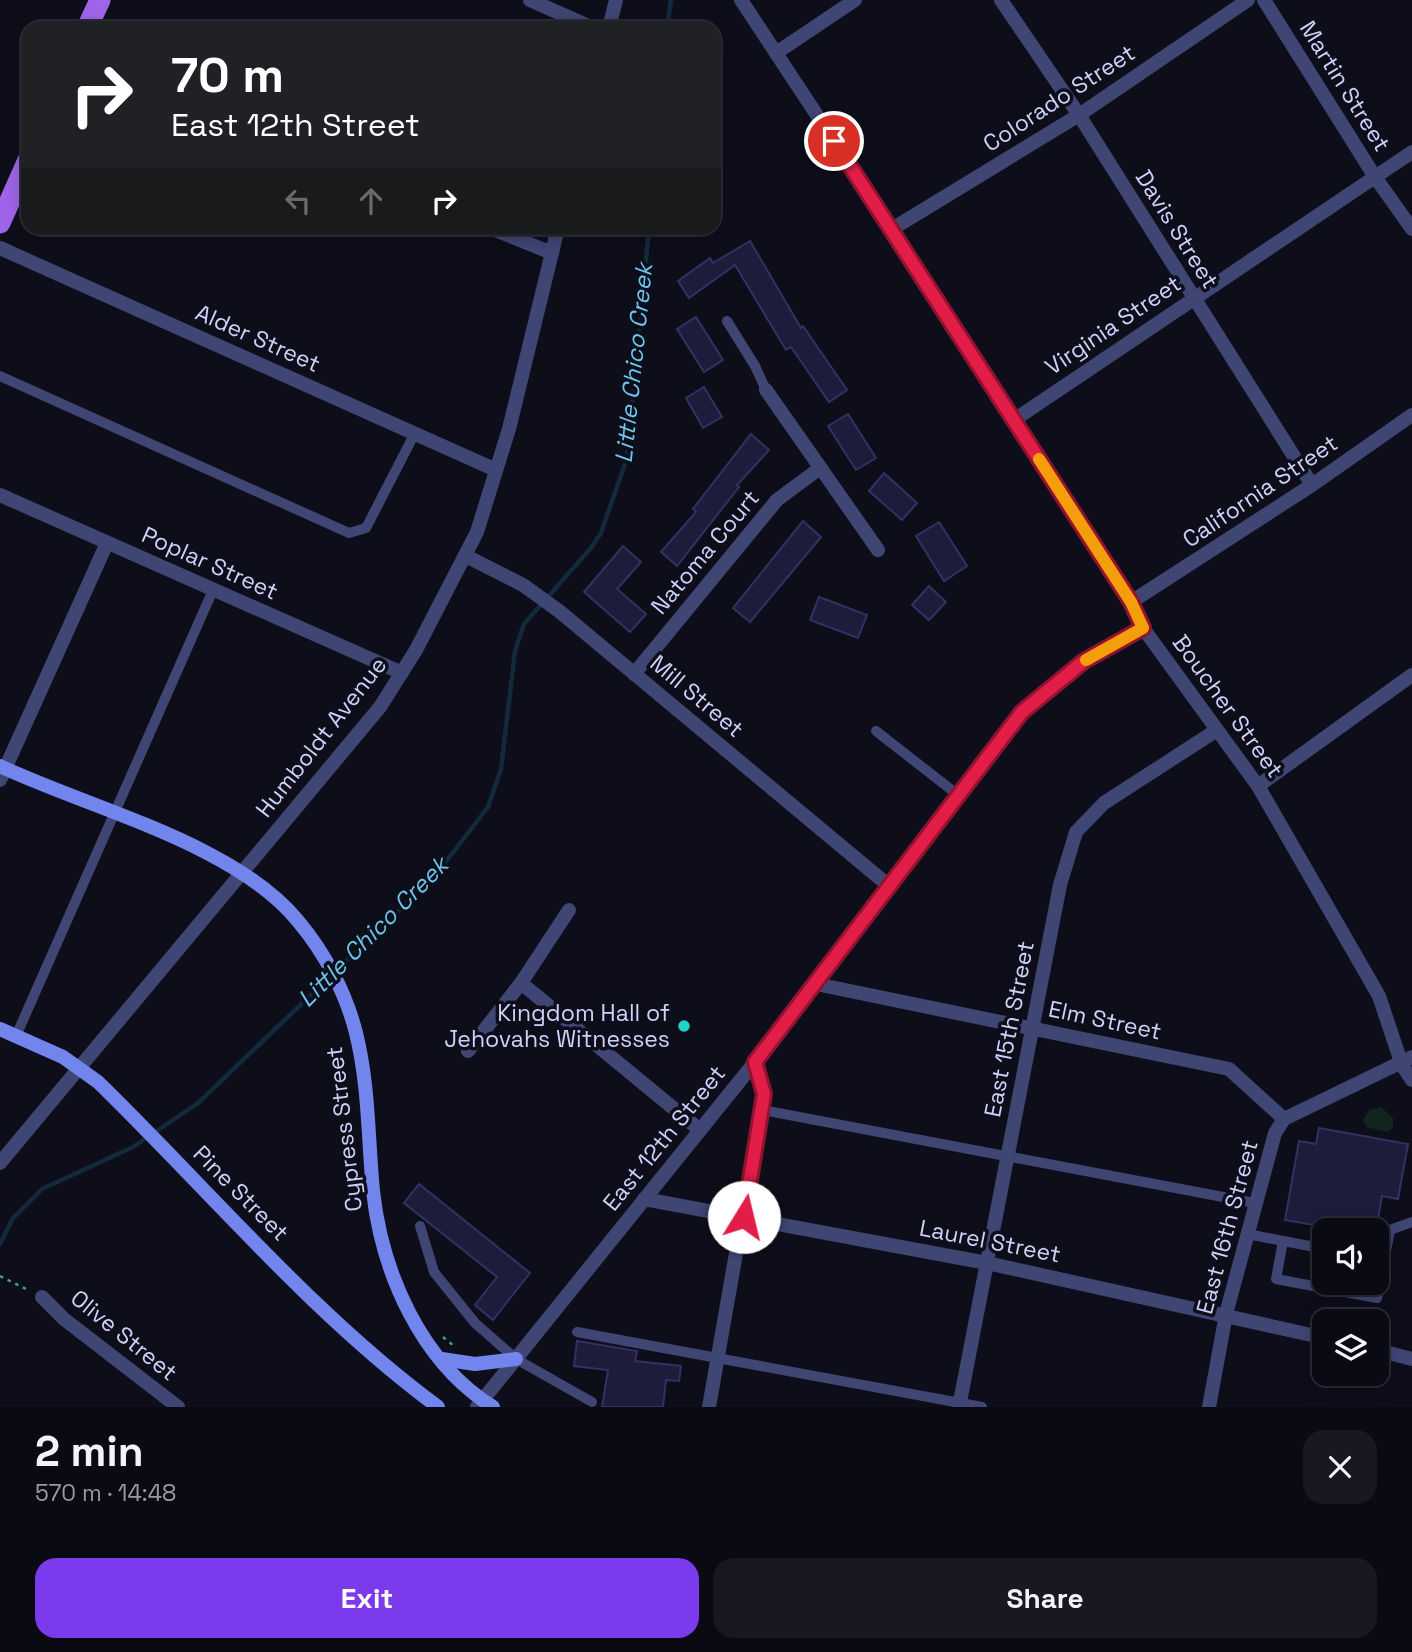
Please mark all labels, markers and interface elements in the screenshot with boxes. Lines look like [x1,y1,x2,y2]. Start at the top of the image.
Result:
street label: Martin Street [1293,15,1397,157]
street label: Colorado Street [977,38,1141,158]
text: 70 m [171,44,284,106]
icon: right [56,49,147,140]
text: East 12th Street [171,105,420,145]
pin [804,111,864,171]
icon: arrive [815,122,853,160]
street label: Davis Street [1129,164,1225,294]
icon: left [279,182,317,220]
icon: ahead [352,182,390,220]
icon: right [425,182,463,220]
water label: Little Chico Creek [608,258,660,464]
street label: Virginia Street [1039,268,1187,382]
street label: Alder Street [191,297,325,379]
street label: California Street [1177,428,1343,554]
street label: Natoma Court [644,484,766,620]
street label: Poplar Street [137,520,283,606]
street label: Boucher Street [1166,628,1290,784]
street label: Mill Street [644,648,750,744]
street label: Humboldt Avenue [249,651,393,823]
water label: Little Chico Creek [291,848,457,1014]
street label: East 15th Street [977,938,1041,1120]
street label: Elm Street [1046,993,1164,1047]
place label: Kingdom Hall of Jehovahs Witnesses [444,998,670,1054]
marker: Kingdom Hall of Jehovahs Witnesses [676,1018,692,1034]
street label: Cypress Street [319,1045,369,1213]
street label: East 12th Street [596,1059,732,1217]
street label: East 16th Street [1189,1137,1265,1317]
street label: Pine Street [187,1139,295,1247]
position arrow [707,1180,781,1254]
street label: Laurel Street [917,1213,1063,1269]
map controls [1312,1218,1389,1386]
button: sound [1312,1218,1389,1295]
street label: Olive Street [65,1283,183,1387]
button: layers [1312,1309,1389,1386]
text: 2 min [35,1425,144,1478]
button: close [1303,1430,1377,1504]
text: 570 m · 14:48 [35,1478,176,1508]
button: Exit [35,1558,699,1638]
button: Share [713,1558,1377,1638]

